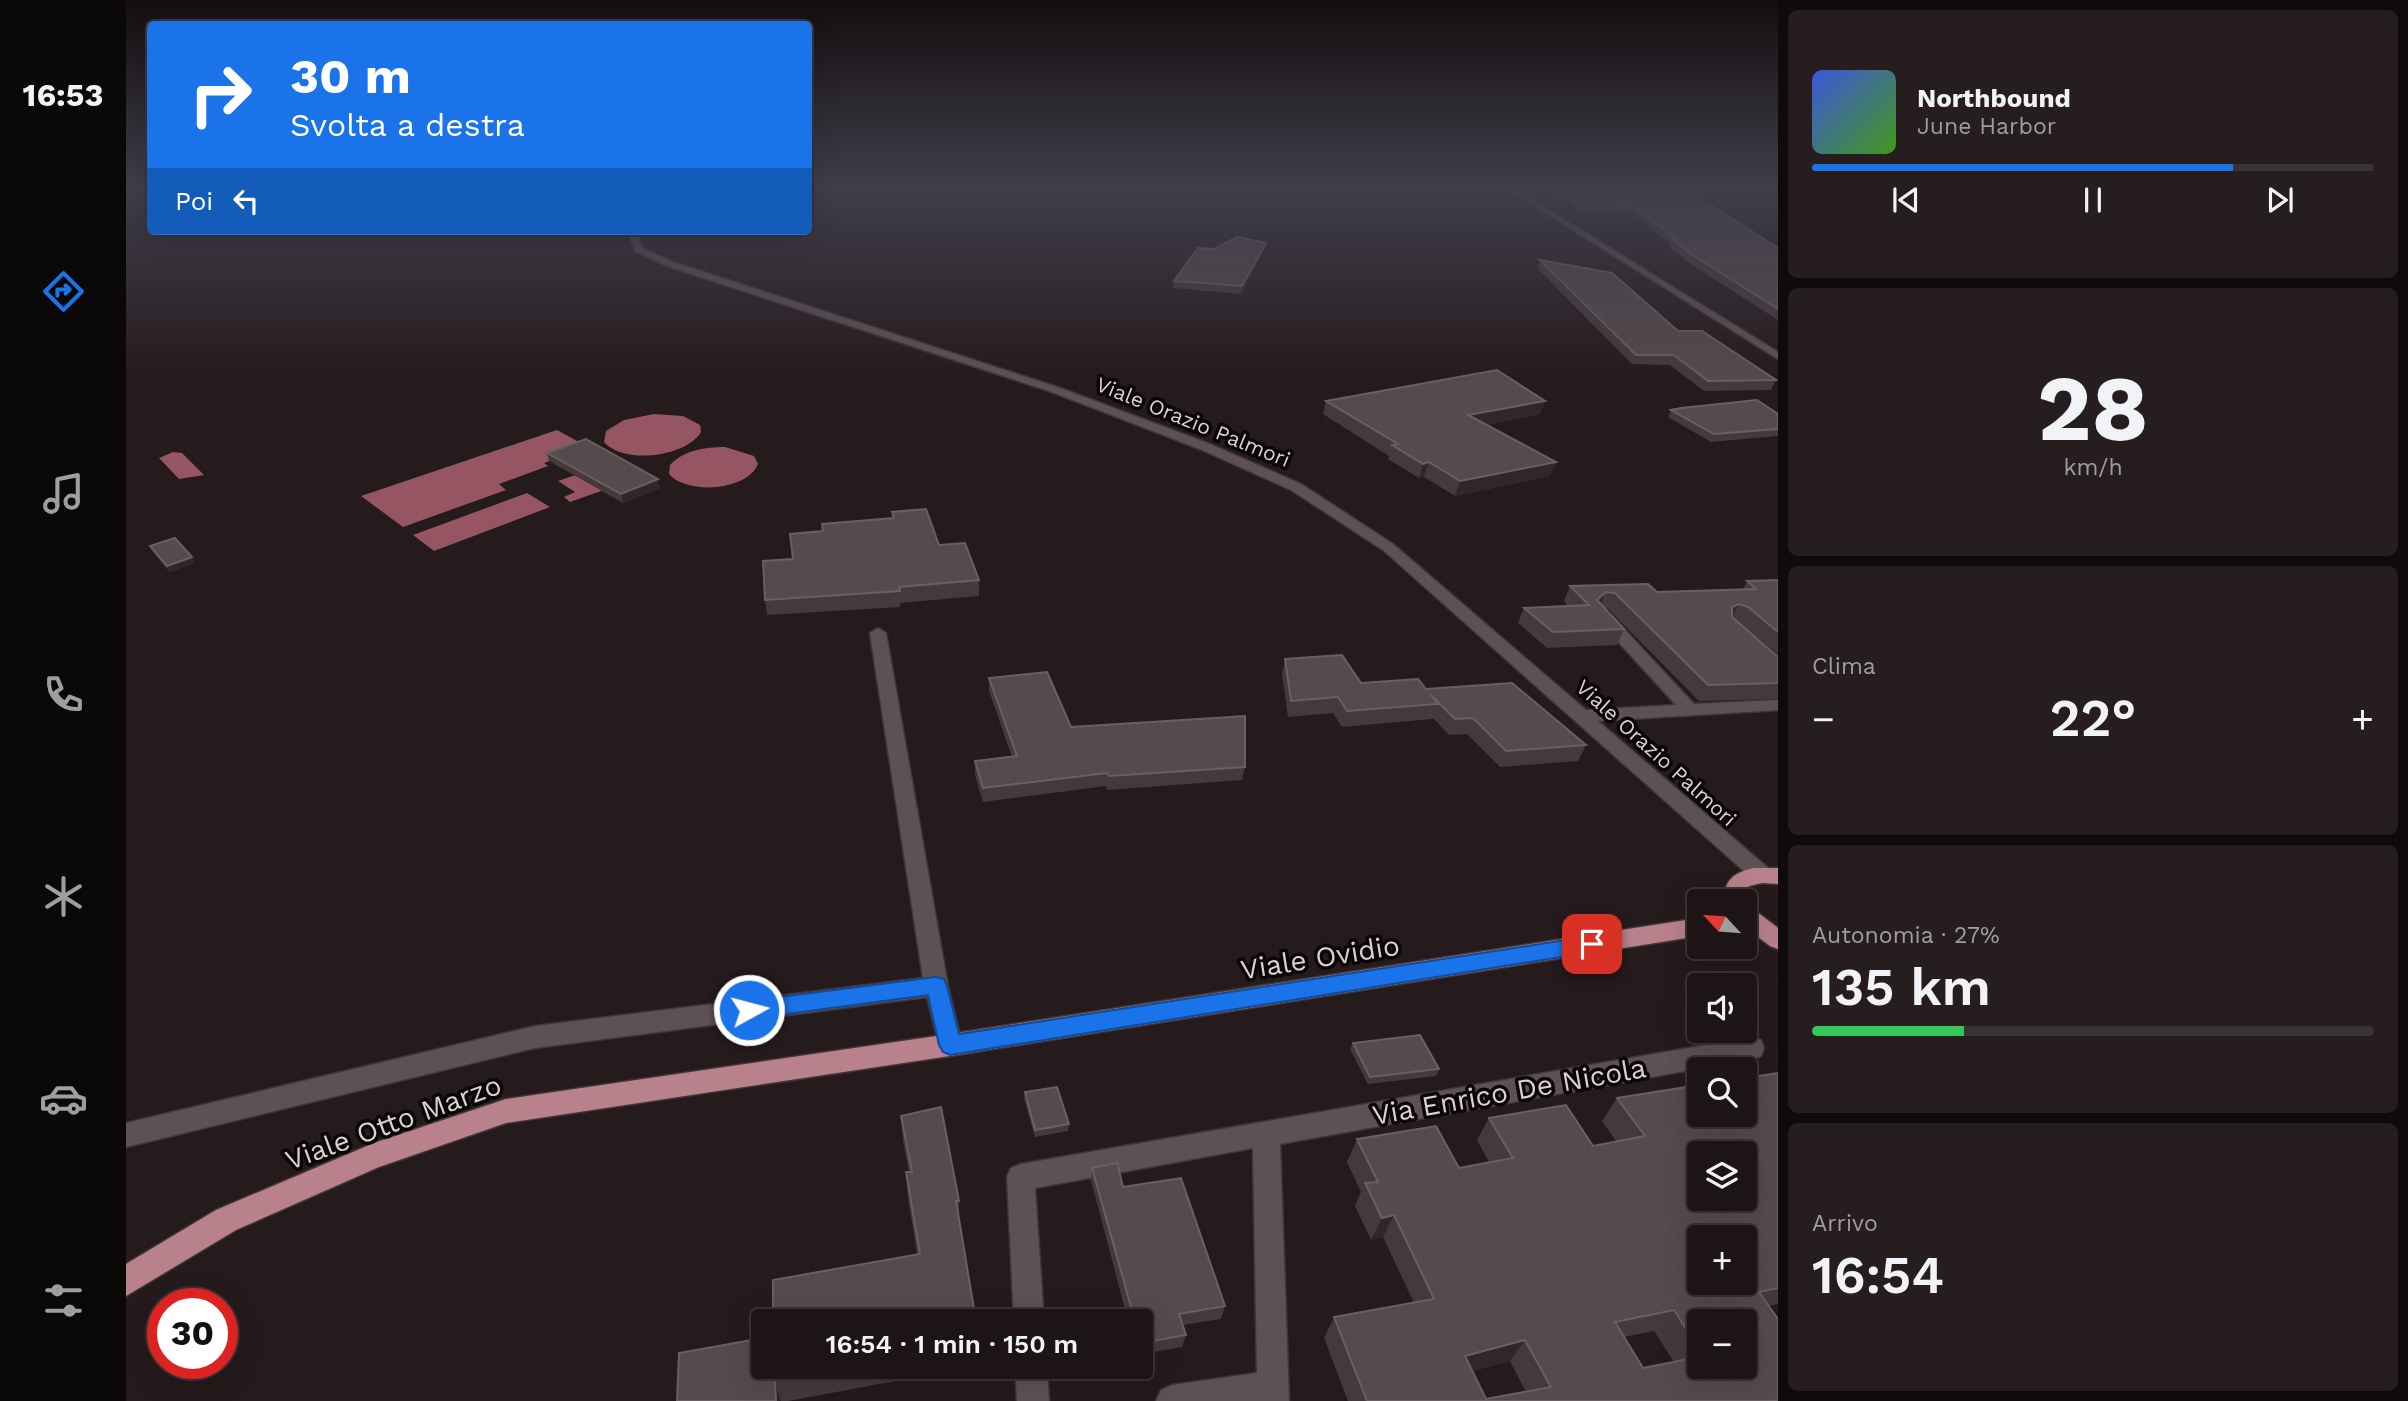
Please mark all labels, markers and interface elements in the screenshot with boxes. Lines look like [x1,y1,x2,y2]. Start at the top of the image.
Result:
text: 30 m [290,47,411,105]
icon: right [175,49,266,140]
text: 16:53 [23,76,103,114]
text: Northbound [1917,83,2071,113]
text: Svolta a destra [290,106,525,144]
text: June Harbor [1917,113,2056,140]
icon: previous [1887,181,1925,219]
icon: pause [2074,181,2112,219]
icon: next [2261,181,2299,219]
icon: left [227,182,265,220]
text: Poi [175,186,213,216]
icon: directions [39,267,88,316]
text: 28 [2037,355,2149,462]
street label: Viale Orazio Palmori [1093,371,1294,472]
text: km/h [2063,454,2123,481]
icon: music [39,469,88,518]
text: Clima [1812,653,1876,680]
icon: phone [39,670,88,719]
street label: Viale Orazio Palmori [1571,674,1742,831]
text: 22° [2050,688,2136,749]
text: − [1812,697,1835,741]
text: + [2351,697,2374,741]
icon: climate [39,872,88,921]
north arrow [1687,889,1757,959]
map controls [1687,889,1757,1379]
pin [1562,914,1622,974]
text: Autonomia · 27% [1812,922,2000,949]
icon: arrive [1573,925,1611,963]
street label: Viale Ovidio [1238,929,1402,986]
text: 135 km [1812,957,1991,1018]
position arrow [712,973,786,1047]
button: sound [1687,973,1757,1043]
street label: Via Enrico De Nicola [1370,1051,1649,1132]
button: search [1687,1057,1757,1127]
street label: Viale Otto Marzo [281,1068,506,1177]
icon: car [39,1074,88,1123]
button: layers [1687,1141,1757,1211]
text: Arrivo [1812,1210,1878,1237]
button: + [1687,1225,1757,1295]
text: 16:54 [1812,1245,1944,1306]
icon: filters [39,1276,88,1325]
speed limit sign: 30 [147,1288,238,1379]
button: − [1687,1309,1757,1379]
text: 16:54 · 1 min · 150 m [826,1329,1078,1359]

